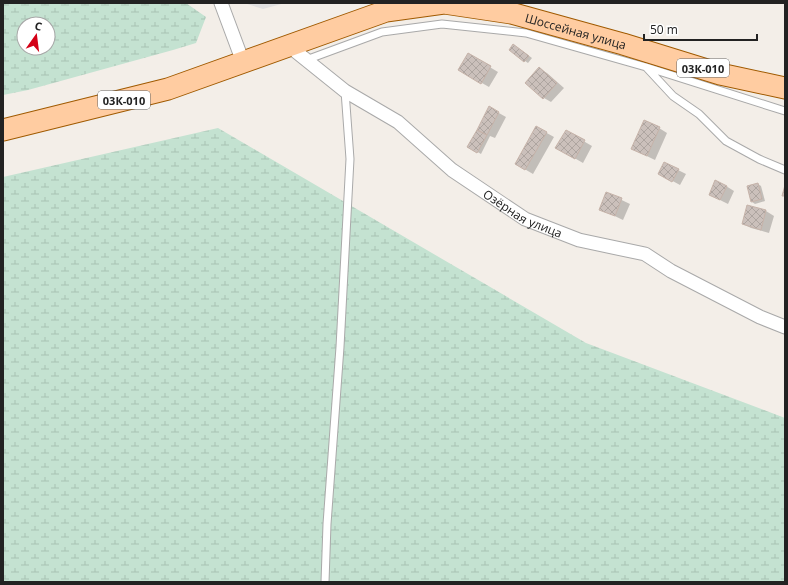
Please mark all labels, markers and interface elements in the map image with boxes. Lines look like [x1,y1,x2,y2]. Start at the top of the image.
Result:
street label: Шоссейная улица [523,9,628,53]
north arrow [16,16,56,56]
scale bar [644,16,757,42]
text: С [33,18,44,34]
text: 50 m [650,21,678,38]
road number: 03К-010 [677,59,729,77]
road number: 03К-010 [98,91,150,109]
street label: Озёрная улица [480,185,565,241]

